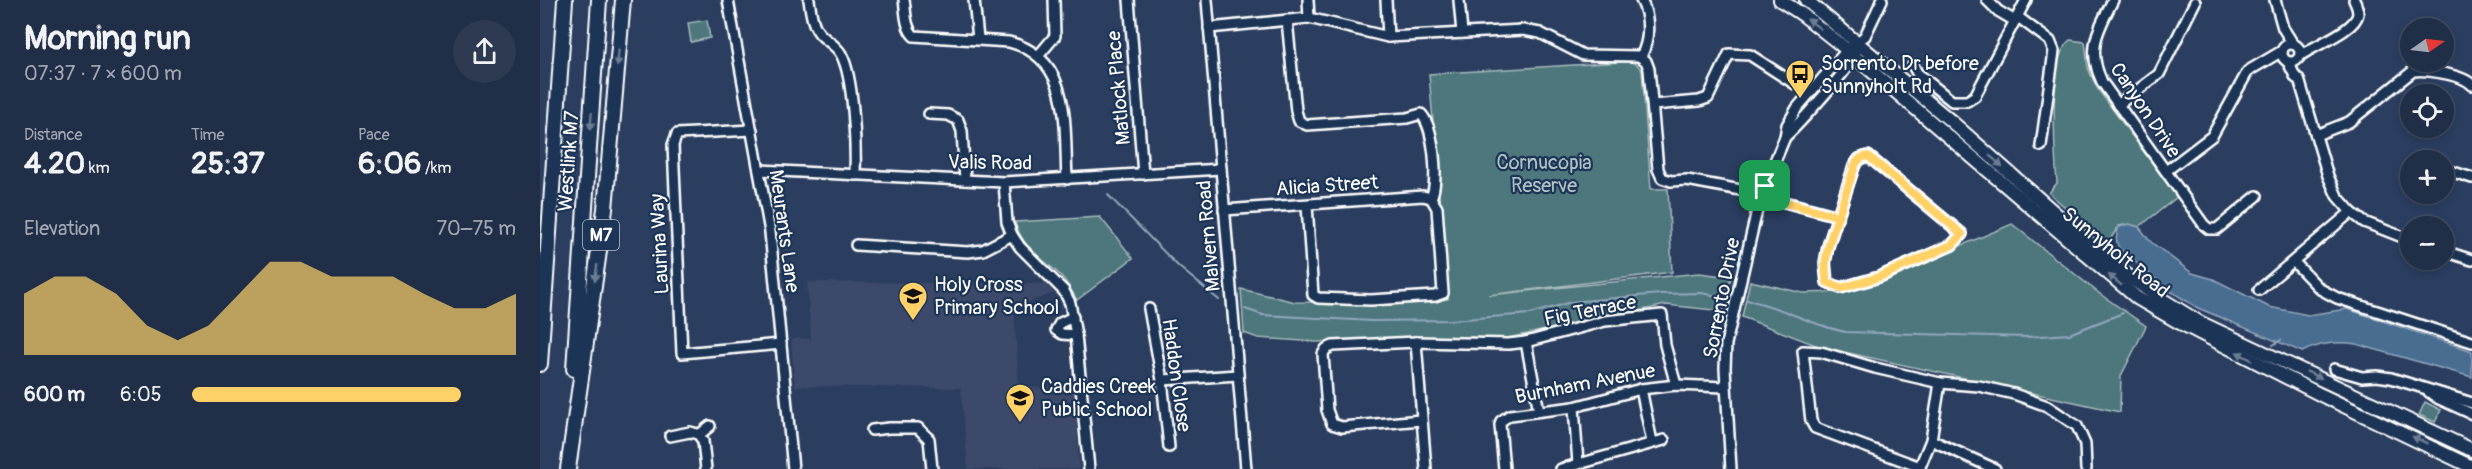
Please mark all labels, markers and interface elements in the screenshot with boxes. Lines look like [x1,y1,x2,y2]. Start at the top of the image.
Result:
text: Morning run [24,18,191,59]
one-way arrow [1807,18,1822,30]
north arrow [2400,18,2454,72]
map controls [2400,18,2454,270]
button: share [453,20,516,83]
street label: Matlock Place [1101,30,1136,146]
one-way arrow [613,49,623,68]
place label: Sorrento Dr before Sunnyholt Rd [1821,51,1979,99]
bus stop icon: Sorrento Dr before Sunnyholt Rd [1784,58,1816,100]
street label: Canyon Drive [2105,58,2187,163]
text: 07:37 · 7 × 600 m [24,61,182,86]
button: locate [2400,84,2454,138]
street label: Westlink M7 [553,109,585,212]
one-way arrow [586,112,595,131]
text: Distance [24,125,83,145]
text: Time [191,125,224,145]
text: Pace [358,125,390,145]
text: 4.20 [24,145,85,182]
text: 25:37 [191,145,265,182]
text: 6:06 [358,145,421,182]
street label: Valis Road [948,149,1032,176]
park label: Cornucopia Reserve [1497,150,1592,198]
button: + [2400,150,2454,204]
one-way arrow [1988,154,2003,167]
text: km [85,158,110,178]
text: /km [421,158,452,178]
pin [1739,160,1790,211]
street label: Meurants Lane [764,168,806,294]
street label: Alicia Street [1275,169,1380,202]
icon: arrive [1748,169,1781,202]
street label: Malvern Road [1191,179,1226,293]
street label: Laurina Way [644,193,675,295]
street label: Sunnyholt Road [2057,201,2175,303]
text: Elevation [24,216,100,241]
text: 70–75 m [436,216,516,241]
button: − [2400,216,2454,270]
road number: M7 [583,220,619,250]
street label: Sorrento Drive [1698,235,1745,361]
one-way arrow [591,264,601,283]
place label: Holy Cross Primary School [934,272,1059,320]
one-way arrow [2107,274,2122,287]
school or university icon: Holy Cross Primary School [897,280,929,322]
street label: Fig Terrace [1542,289,1638,332]
street label: Haddon Close [1156,317,1197,433]
one-way arrow [2236,351,2253,360]
street label: Burnham Avenue [1513,358,1657,409]
one-way arrow [2306,371,2323,380]
place label: Caddies Creek Public School [1041,374,1157,422]
text: 600 m [24,382,85,407]
text: 6:05 [120,382,161,407]
school or university icon: Caddies Creek Public School [1004,382,1036,424]
one-way arrow [2411,436,2428,445]

